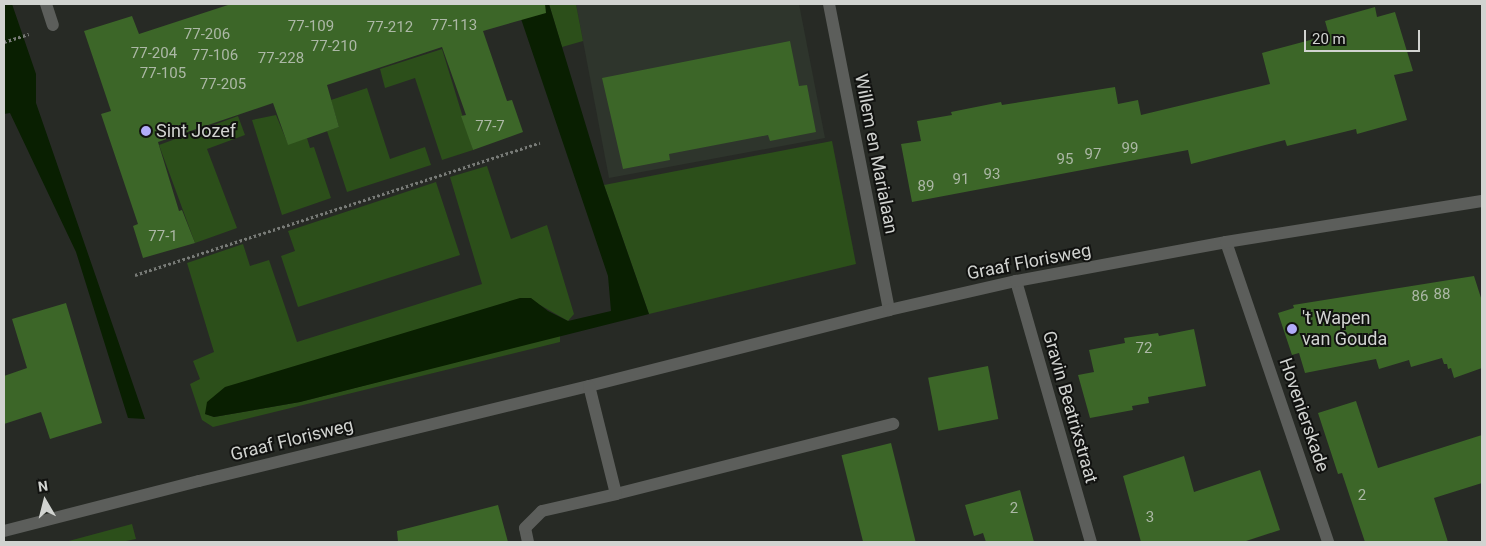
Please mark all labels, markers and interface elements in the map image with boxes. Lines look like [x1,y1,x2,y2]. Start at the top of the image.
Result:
house number: 77-113 [431,17,477,35]
house number: 77-109 [288,18,334,36]
house number: 77-212 [367,19,413,37]
scale bar [1306,20,1422,52]
house number: 77-206 [184,26,230,44]
text: 20 m [1312,30,1346,48]
house number: 77-210 [311,38,357,56]
house number: 77-204 [131,45,177,63]
house number: 77-106 [192,47,238,65]
house number: 77-228 [258,50,304,68]
house number: 77-105 [140,65,186,83]
street label: Willem en Marialaan [850,72,902,236]
house number: 77-205 [200,76,246,94]
house number: 77-7 [475,118,505,136]
place label: Sint Jozef [156,120,236,142]
marker: Sint Jozef [140,125,152,137]
house number: 99 [1122,140,1138,158]
house number: 97 [1085,146,1101,164]
house number: 95 [1057,151,1073,169]
house number: 93 [984,166,1000,184]
house number: 91 [953,171,969,189]
house number: 89 [918,178,934,196]
house number: 77-1 [148,228,178,246]
street label: Graaf Florisweg [965,239,1093,285]
house number: 88 [1434,286,1450,304]
house number: 86 [1412,288,1428,306]
place label: 't Wapen van Gouda [1302,308,1387,350]
marker: 't Wapen van Gouda [1286,323,1298,335]
street label: Gravin Beatrixstraat [1038,328,1102,486]
house number: 72 [1136,340,1152,358]
street label: Hovenierskade [1274,355,1334,475]
street label: Graaf Florisweg [228,414,356,466]
north arrow [20,476,70,526]
text: N [37,478,49,495]
house number: 2 [1358,487,1366,505]
house number: 2 [1010,500,1018,518]
house number: 3 [1146,509,1154,527]

